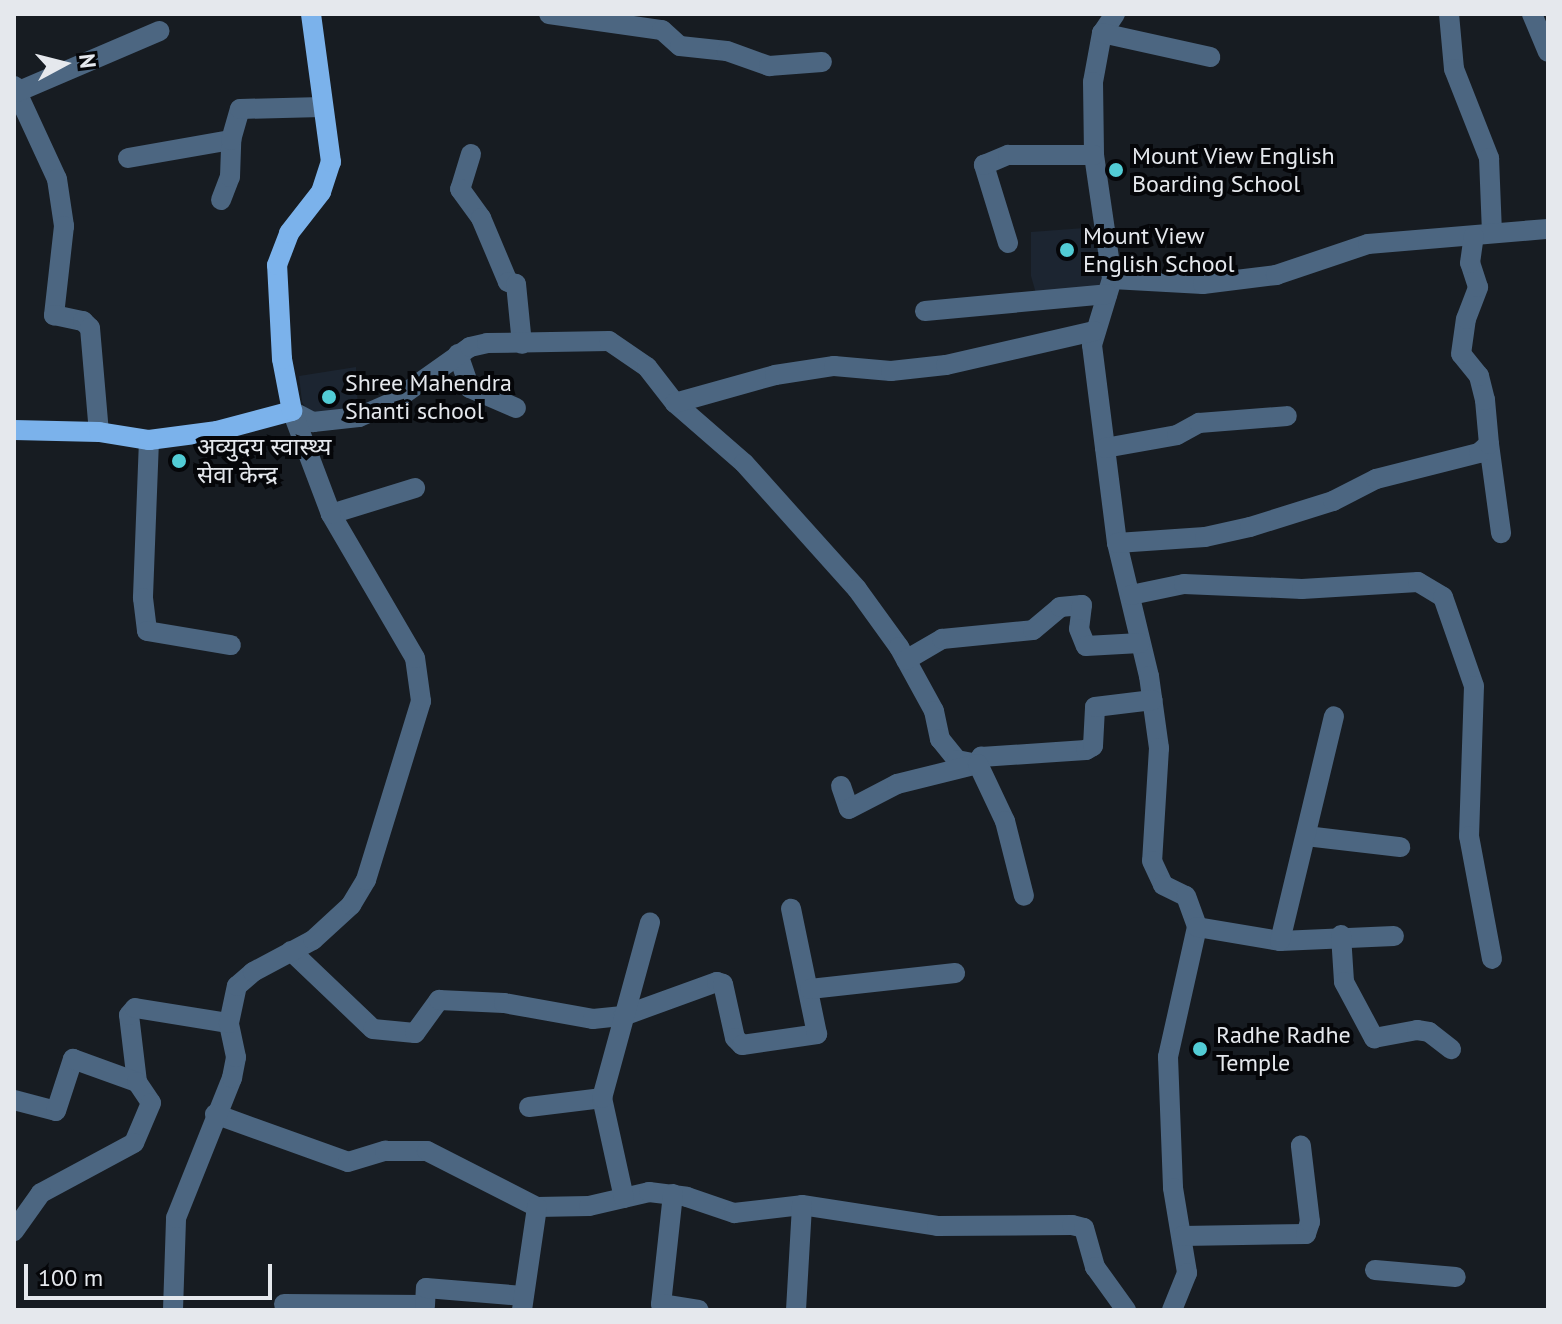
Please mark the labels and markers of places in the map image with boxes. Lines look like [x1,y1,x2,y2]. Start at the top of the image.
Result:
place label: Mount View English Boarding School [1132,142,1336,198]
marker: Mount View English Boarding School [1107,161,1125,179]
place label: Mount View English School [1083,222,1234,278]
marker: Mount View English School [1058,241,1076,259]
place label: Shree Mahendra Shanti school [345,369,512,425]
marker: Shree Mahendra Shanti school [320,388,338,406]
place label: अव्युदय स्वास्थ्य सेवा केन्द्र [197,433,331,489]
marker: अव्युदय स्वास्थ्य सेवा केन्द्र [168,450,190,472]
place label: Radhe Radhe Temple [1216,1021,1351,1077]
marker: Radhe Radhe Temple [1191,1040,1209,1058]

